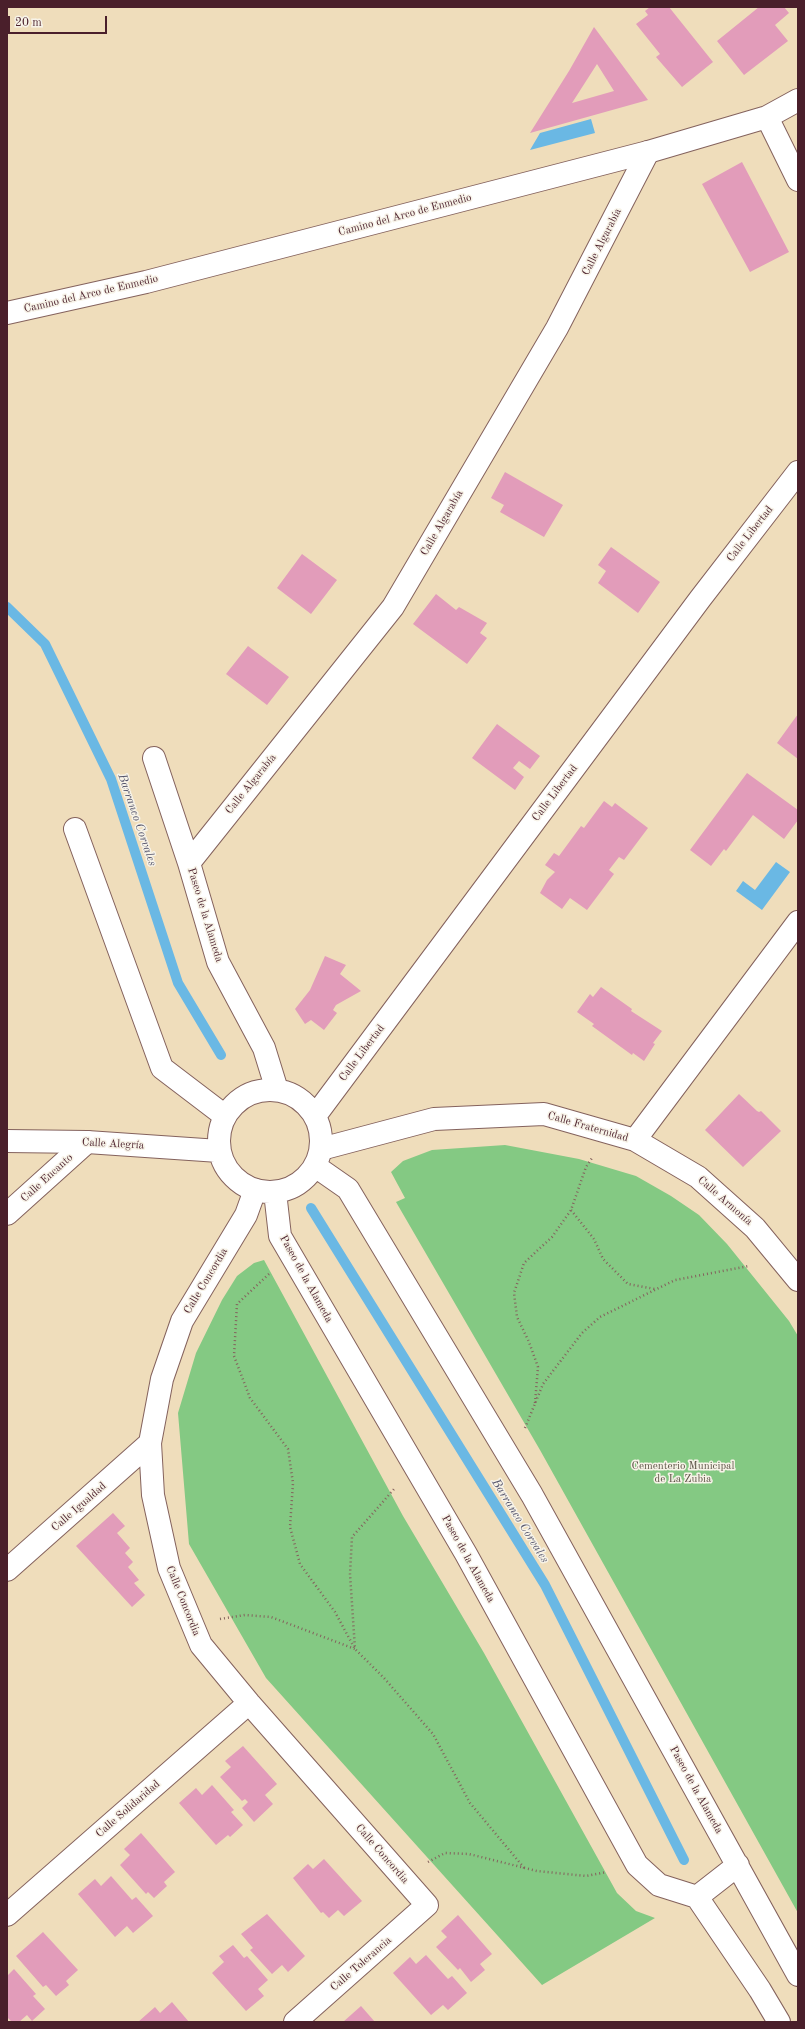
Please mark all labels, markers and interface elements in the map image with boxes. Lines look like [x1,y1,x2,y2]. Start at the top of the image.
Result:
scale bar [10,8,109,34]
text: 20 m [15,17,42,29]
street label: Camino del Arco de Enmedio [337,191,473,239]
street label: Calle Algarabía [579,206,625,278]
street label: Camino del Arco de Enmedio [23,272,159,316]
street label: Calle Algarabía [418,488,466,558]
street label: Calle Libertad [724,503,776,565]
street label: Calle Algarabía [223,751,279,817]
street label: Calle Libertad [529,762,581,824]
water label: Barranco Corvales [114,772,160,868]
street label: Paseo de la Alameda [184,866,226,964]
street label: Calle Libertad [336,1022,388,1084]
street label: Calle Fraternidad [546,1109,630,1145]
street label: Calle Alegría [82,1136,144,1152]
street label: Calle Encanto [18,1151,76,1205]
street label: Calle Armonía [695,1174,755,1228]
street label: Paseo de la Alameda [276,1233,336,1325]
street label: Calle Concordia [181,1246,231,1316]
park label: Cementerio Municipal de La Zubia [632,1459,734,1485]
water label: Barranco Corvales [488,1476,552,1566]
street label: Calle Igualdad [49,1480,109,1534]
street label: Paseo de la Alameda [438,1513,498,1605]
street label: Calle Concordia [163,1564,203,1638]
street label: Paseo de la Alameda [666,1744,726,1836]
street label: Calle Solidaridad [93,1778,163,1840]
street label: Calle Concordia [353,1822,411,1886]
street label: Calle Tolerancia [328,1934,394,1994]

